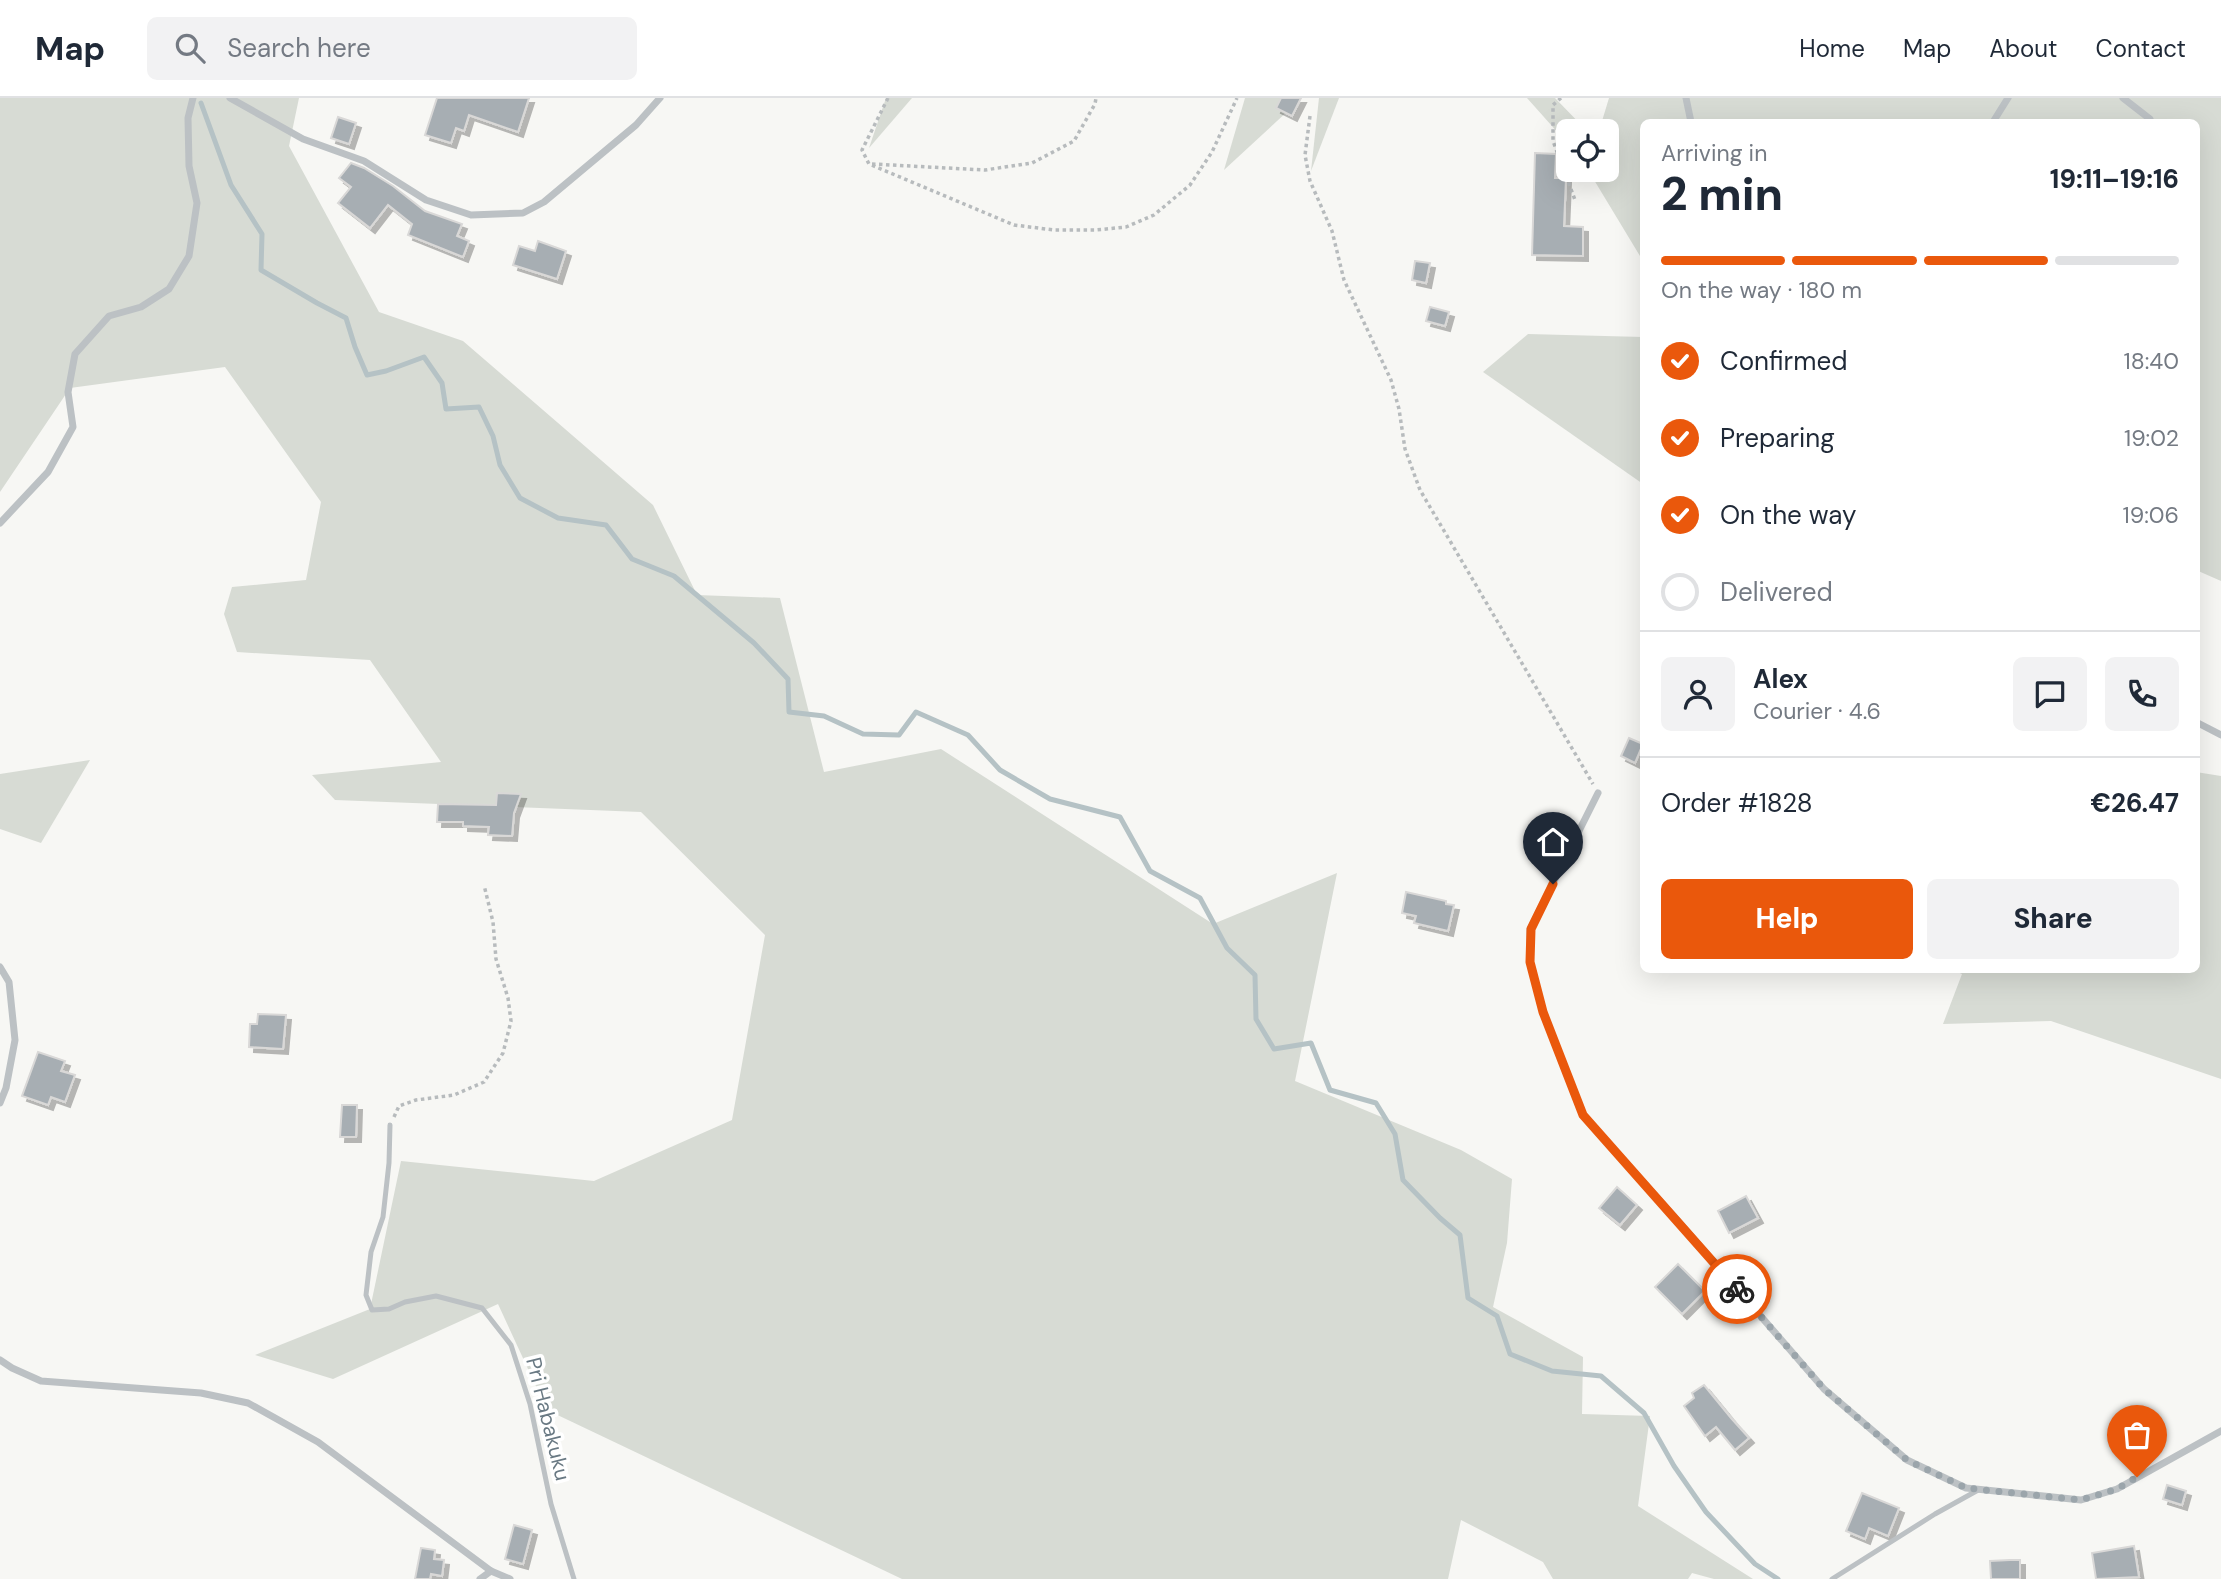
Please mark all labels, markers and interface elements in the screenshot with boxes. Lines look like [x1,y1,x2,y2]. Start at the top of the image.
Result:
search box [147,17,637,80]
text: Map [35,27,105,70]
icon: search [171,29,209,67]
text: Search here [227,31,371,65]
text: Home [1799,33,1865,64]
text: Map [1903,33,1951,64]
text: About [1989,33,2058,64]
text: Contact [2096,33,2186,64]
map controls [1556,119,1619,182]
button: locate [1556,119,1619,182]
text: Arriving in [1661,138,1767,168]
text: 19:11–19:16 [2050,162,2179,196]
text: 2 min [1661,164,1783,224]
text: On the way · 180 m [1661,275,1862,305]
icon: check [1661,342,1699,380]
text: Confirmed [1720,344,1847,378]
text: 18:40 [2124,346,2179,376]
icon: check [1661,419,1699,457]
text: Preparing [1720,421,1835,455]
text: 19:02 [2124,423,2179,453]
icon: check [1661,496,1699,534]
text: On the way [1720,498,1856,532]
text: 19:06 [2123,500,2179,530]
text: Delivered [1720,575,1833,609]
button: person [1661,657,1735,731]
button: chat [2013,657,2087,731]
button: phone [2105,657,2179,731]
text: Alex [1753,662,1808,696]
text: Courier · 4.6 [1753,696,1881,726]
text: Order #1828 [1661,786,1813,820]
text: €26.47 [2090,786,2179,820]
pin [1523,812,1583,884]
icon: home [1534,823,1572,861]
button: Help [1661,879,1913,959]
button: Share [1927,879,2179,959]
courier [1702,1254,1772,1324]
icon: bike [1718,1270,1756,1308]
street label: Pri Habakuku [519,1354,577,1484]
pin [2107,1405,2167,1477]
icon: bag [2118,1416,2156,1454]

